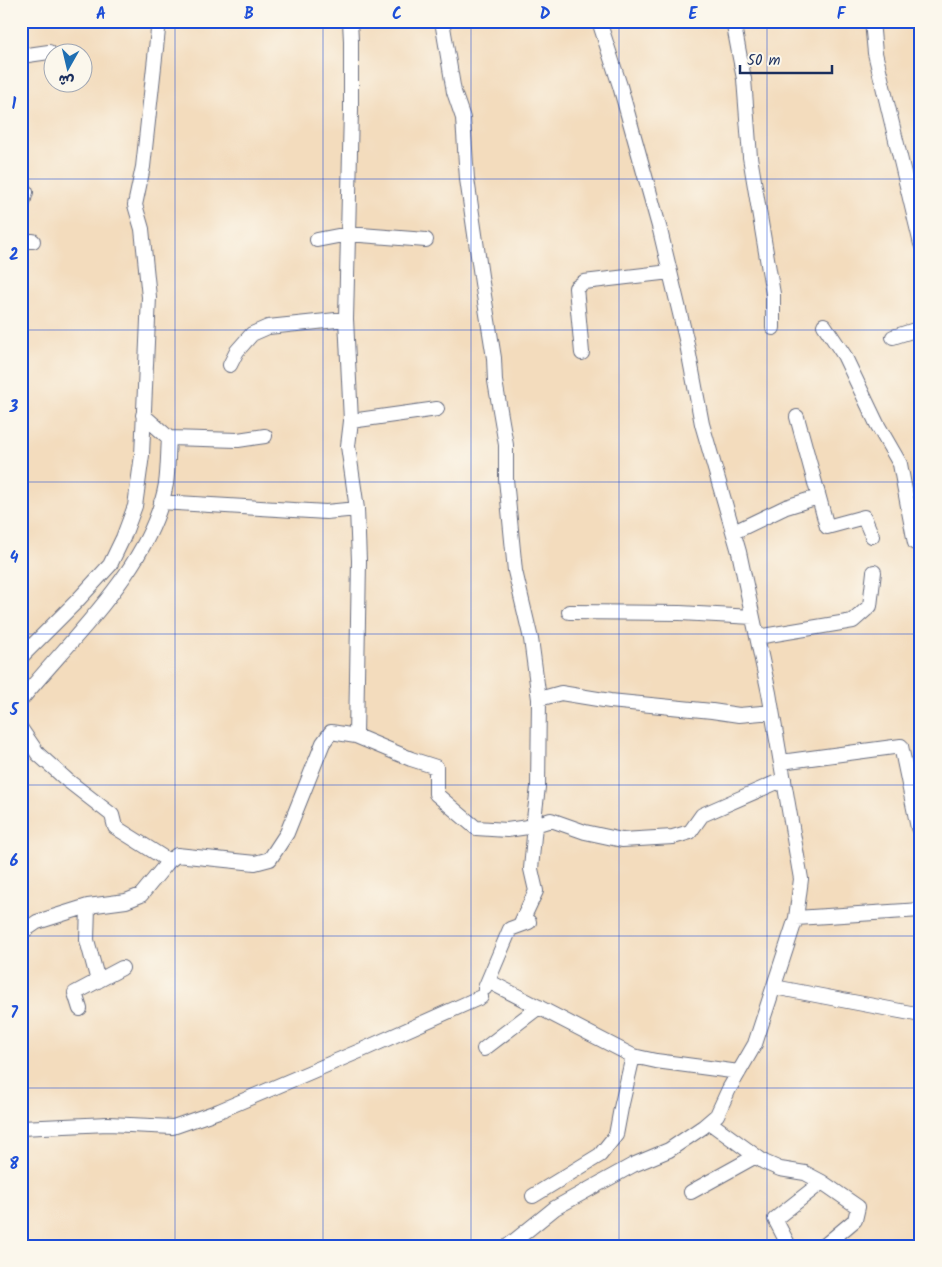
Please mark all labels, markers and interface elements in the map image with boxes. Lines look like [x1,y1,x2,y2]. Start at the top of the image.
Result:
text: A [96,2,106,27]
text: B [244,2,254,27]
text: C [392,2,402,27]
text: D [540,2,551,27]
text: E [689,2,699,27]
text: F [837,2,847,27]
north arrow [42,42,92,92]
scale bar [740,42,832,74]
text: 50 m [747,49,781,73]
text: ش [57,68,75,92]
text: 1 [12,92,17,117]
text: 2 [9,243,19,268]
text: 3 [9,395,19,420]
text: 4 [10,546,19,571]
text: 5 [9,698,20,723]
text: 6 [10,849,19,874]
text: 7 [10,1001,18,1026]
text: 8 [9,1152,19,1177]

